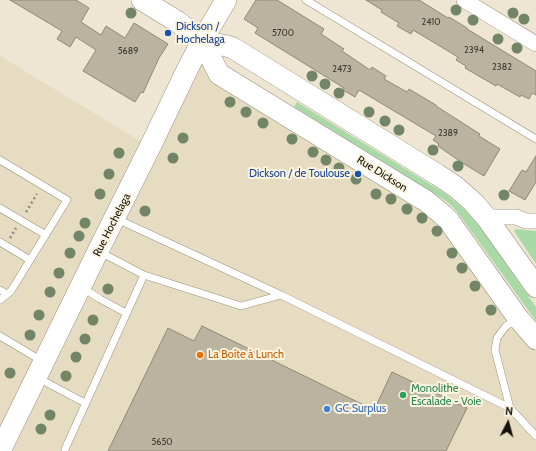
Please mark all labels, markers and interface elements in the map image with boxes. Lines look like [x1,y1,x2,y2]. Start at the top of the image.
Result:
house number: 2410 [421,17,441,27]
place label: Dickson / Hochelaga [176,20,225,46]
marker: Dickson / Hochelaga [163,28,173,38]
house number: 5700 [272,28,294,38]
house number: 2394 [464,45,484,55]
house number: 5689 [118,46,138,56]
house number: 2382 [492,62,512,72]
house number: 2473 [332,64,352,74]
house number: 2389 [438,128,458,138]
street label: Rue Dickson [354,153,410,195]
place label: Dickson / de Toulouse [249,167,350,181]
marker: Dickson / de Toulouse [353,169,363,179]
street label: Rue Hochelaga [90,191,134,259]
place label: La Boîte à Lunch [208,348,284,362]
marker: La Boîte à Lunch [195,350,205,360]
place label: Monolithe Escalade - Voie [411,382,481,408]
marker: Monolithe Escalade - Voie [398,390,408,400]
place label: GC Surplus [335,402,386,416]
north arrow [488,403,528,443]
marker: GC Surplus [322,404,332,414]
text: N [505,404,514,418]
house number: 5650 [151,437,173,447]

